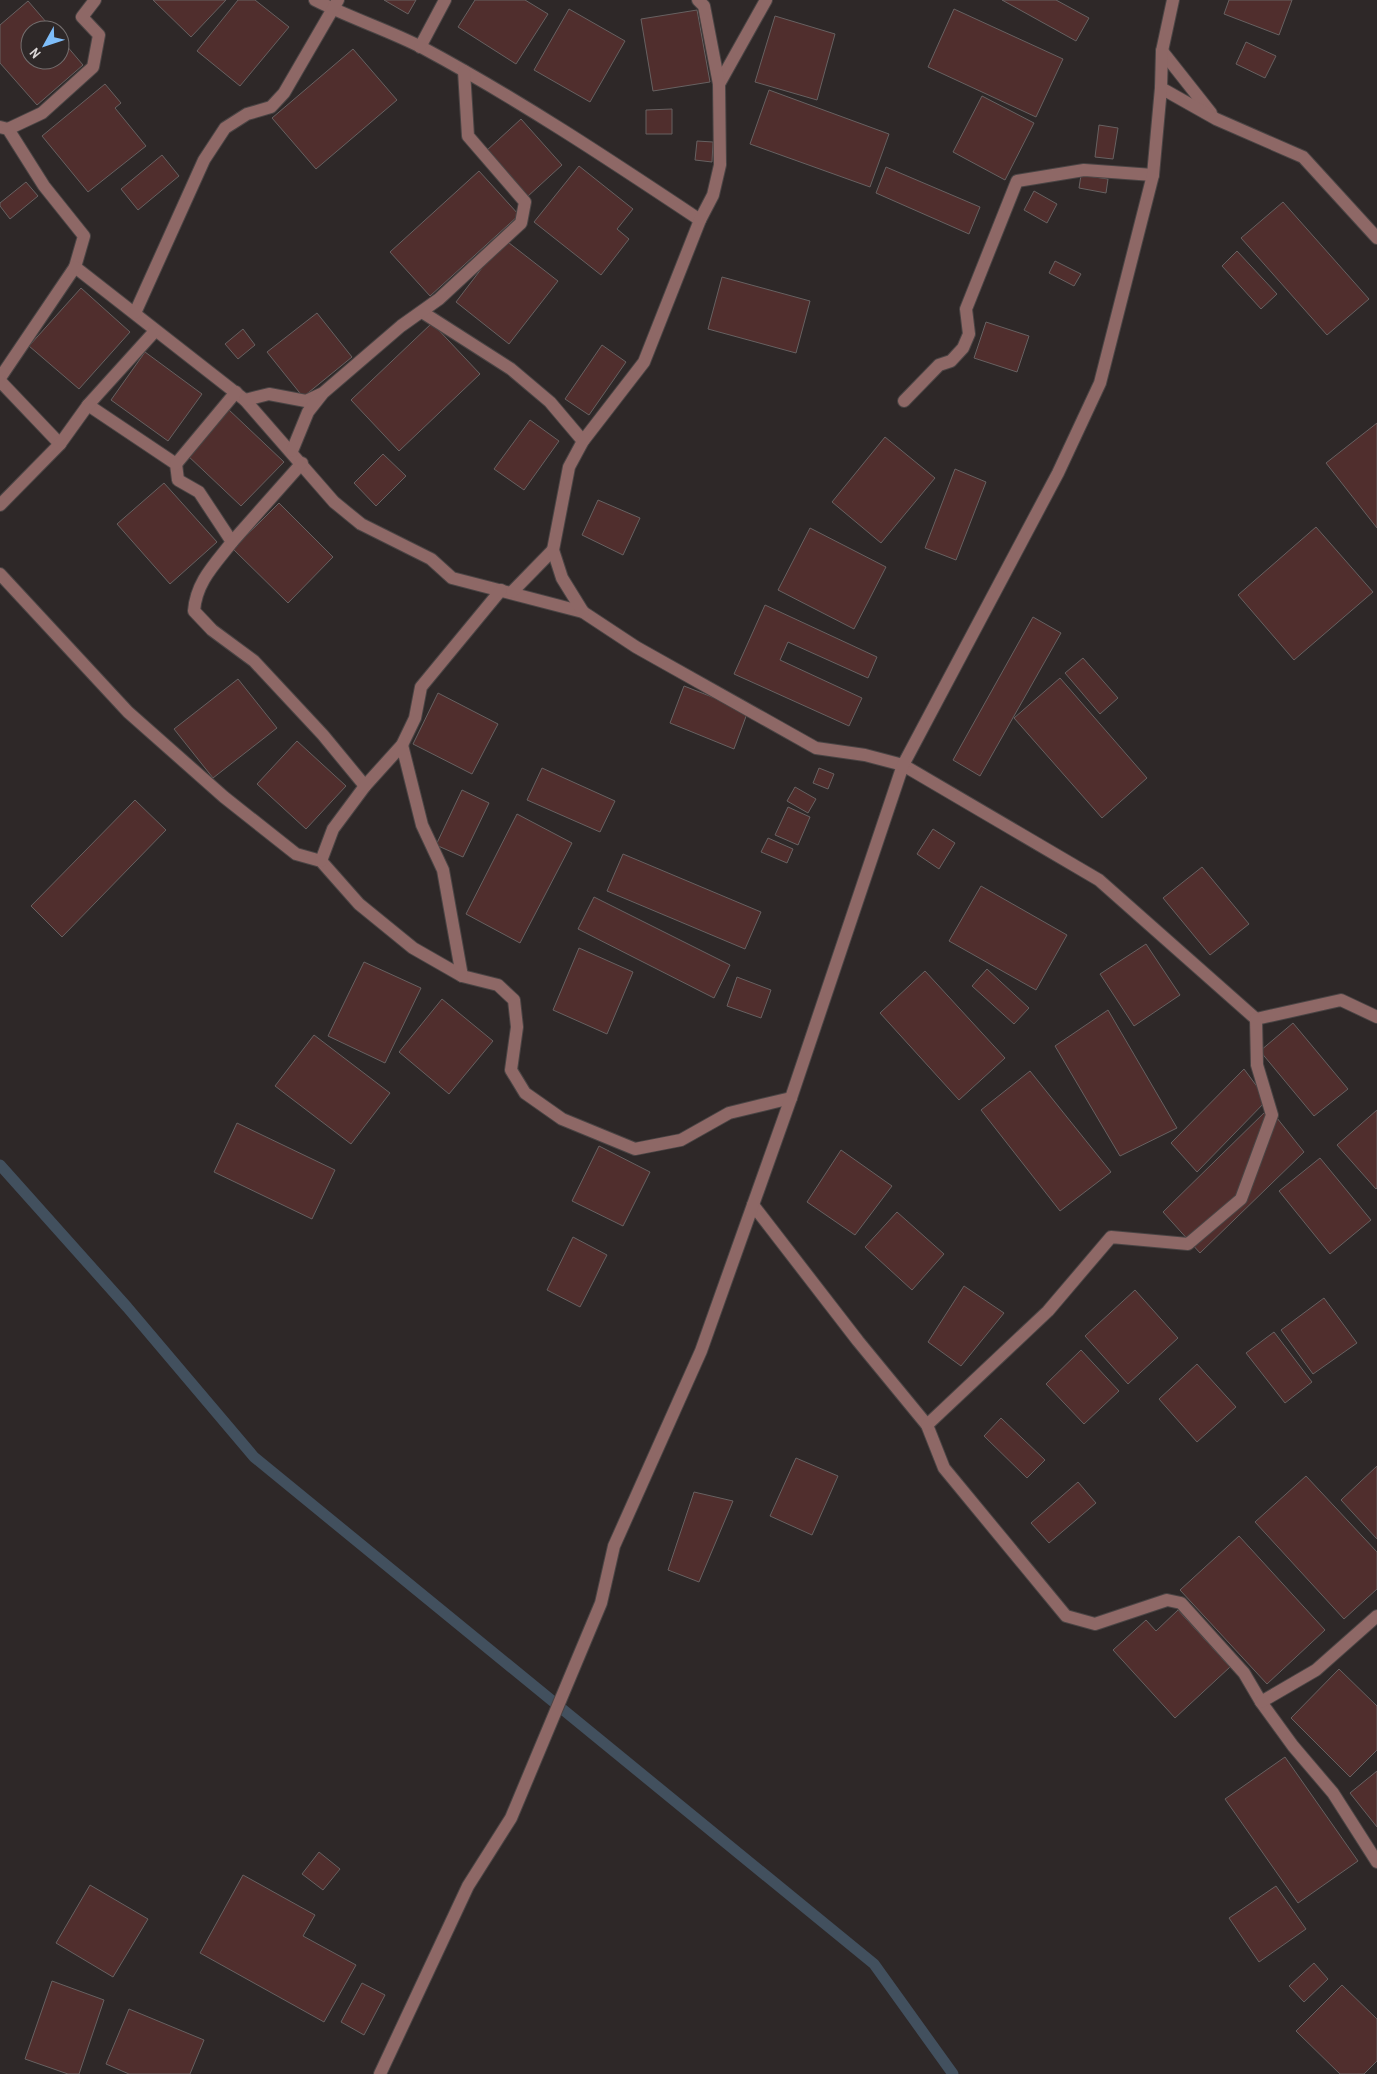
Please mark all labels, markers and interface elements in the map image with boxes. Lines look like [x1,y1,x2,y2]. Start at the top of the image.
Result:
north arrow [20,20,70,70]
text: N [25,44,45,62]

